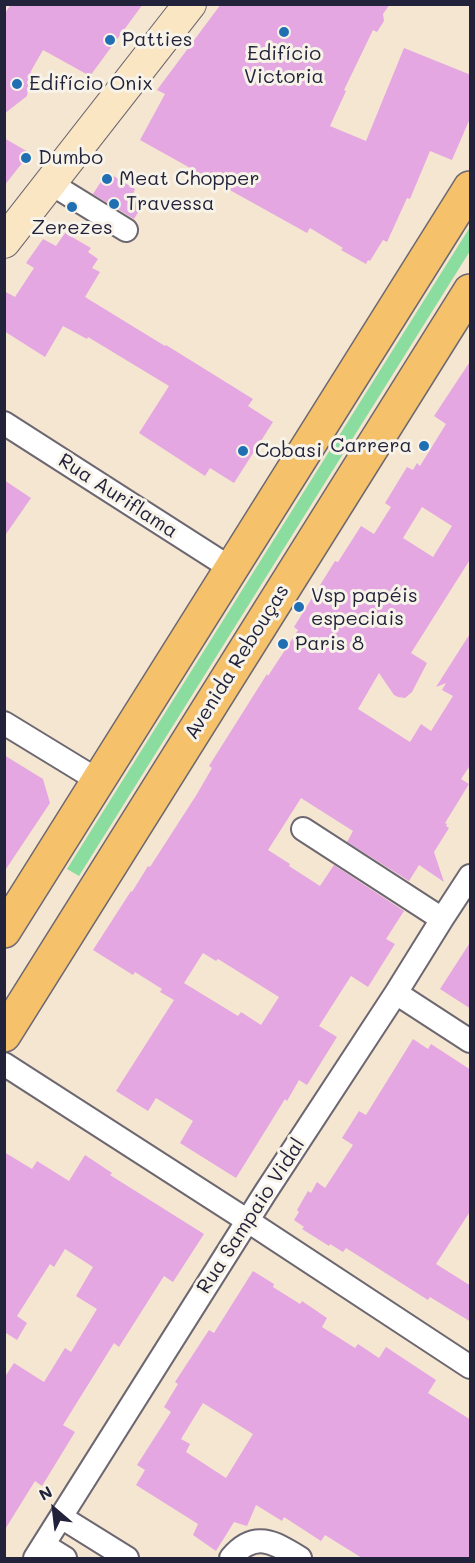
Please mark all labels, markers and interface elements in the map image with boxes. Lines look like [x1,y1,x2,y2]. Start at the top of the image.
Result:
marker: Edifício Victoria [277,25,291,39]
place label: Patties [122,28,192,52]
marker: Patties [103,33,117,47]
place label: Edifício Victoria [244,42,324,89]
place label: Edifício Onix [29,72,153,96]
marker: Edifício Onix [10,77,24,91]
place label: Dumbo [38,146,103,170]
marker: Dumbo [19,151,33,165]
place label: Meat Chopper [119,167,259,191]
marker: Meat Chopper [100,172,114,186]
place label: Travessa [126,192,214,216]
marker: Travessa [107,197,121,211]
marker: Zerezes [65,200,79,214]
place label: Zerezes [31,216,113,240]
place label: Carrera [330,434,412,458]
place label: Cobasi [255,439,322,463]
marker: Carrera [417,439,431,453]
marker: Cobasi [236,444,250,458]
street label: Rua Auriflama [54,449,182,543]
street label: Avenida Rebouças [180,580,294,744]
place label: Vsp papéis especiais [311,584,418,631]
marker: Vsp papéis especiais [292,600,306,614]
place label: Paris 8 [295,632,364,656]
marker: Paris 8 [276,637,290,651]
street label: Rua Sampaio Vidal [192,1134,310,1298]
north arrow [24,1479,84,1539]
text: N [35,1481,56,1505]

